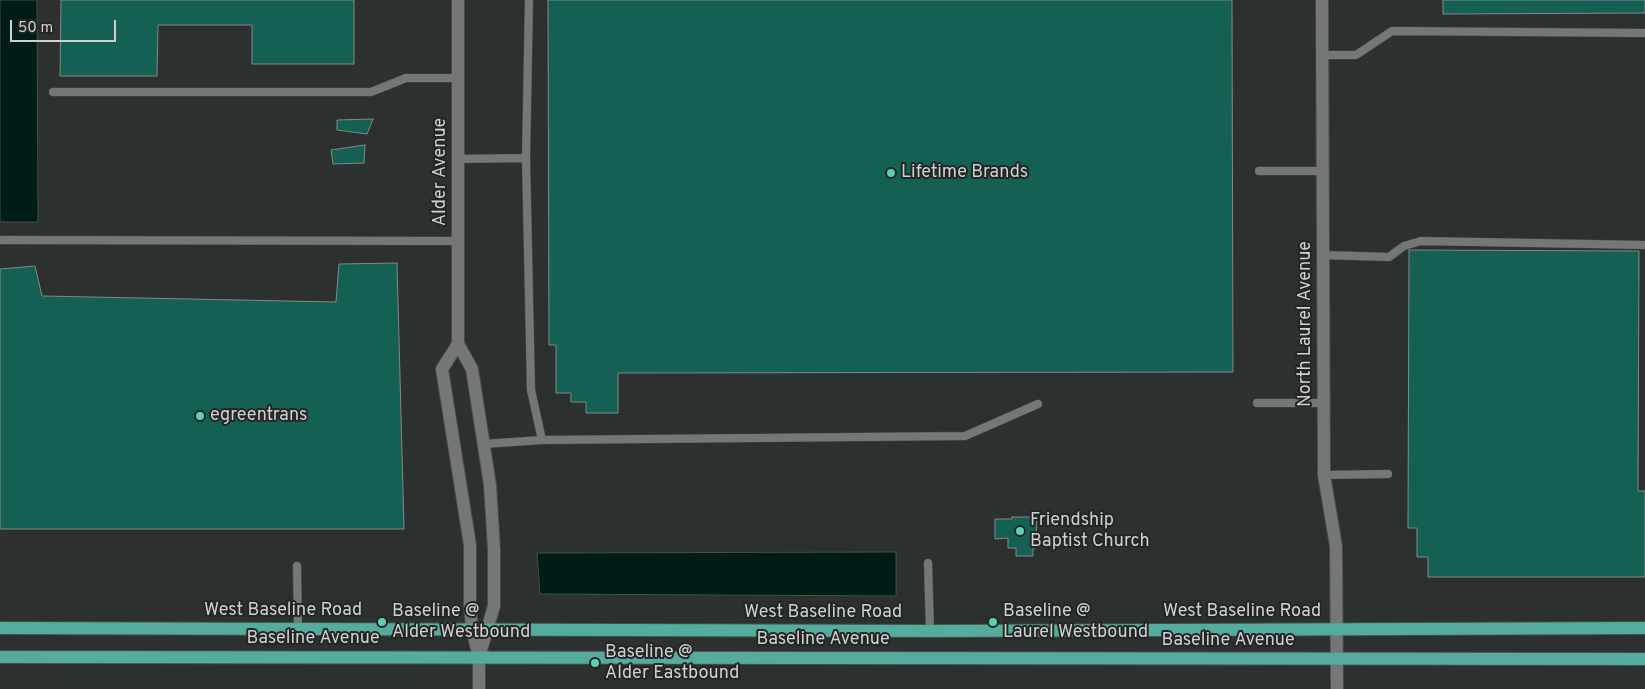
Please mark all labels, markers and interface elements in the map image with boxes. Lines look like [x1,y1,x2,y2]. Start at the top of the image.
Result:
scale bar [12,10,119,42]
text: 50 m [18,19,53,38]
street label: Alder Avenue [430,118,452,226]
place label: Lifetime Brands [901,162,1028,184]
marker: Lifetime Brands [885,167,897,179]
street label: North Laurel Avenue [1295,241,1317,407]
place label: egreentrans [210,405,308,427]
marker: egreentrans [194,410,206,422]
place label: Friendship Baptist Church [1030,510,1150,552]
marker: Friendship Baptist Church [1014,525,1026,537]
street label: West Baseline Road [204,600,362,622]
place label: Baseline @ Alder Westbound [392,601,530,644]
place label: Baseline @ Laurel Westbound [1003,601,1148,644]
street label: West Baseline Road [1163,601,1321,623]
street label: West Baseline Road [744,602,902,624]
marker: Baseline @ Alder Westbound [376,616,388,628]
marker: Baseline @ Laurel Westbound [987,616,999,628]
street label: Baseline Avenue [246,628,380,650]
street label: Baseline Avenue [756,629,890,651]
street label: Baseline Avenue [1161,630,1295,652]
place label: Baseline @ Alder Eastbound [605,642,739,684]
marker: Baseline @ Alder Eastbound [589,657,601,669]

